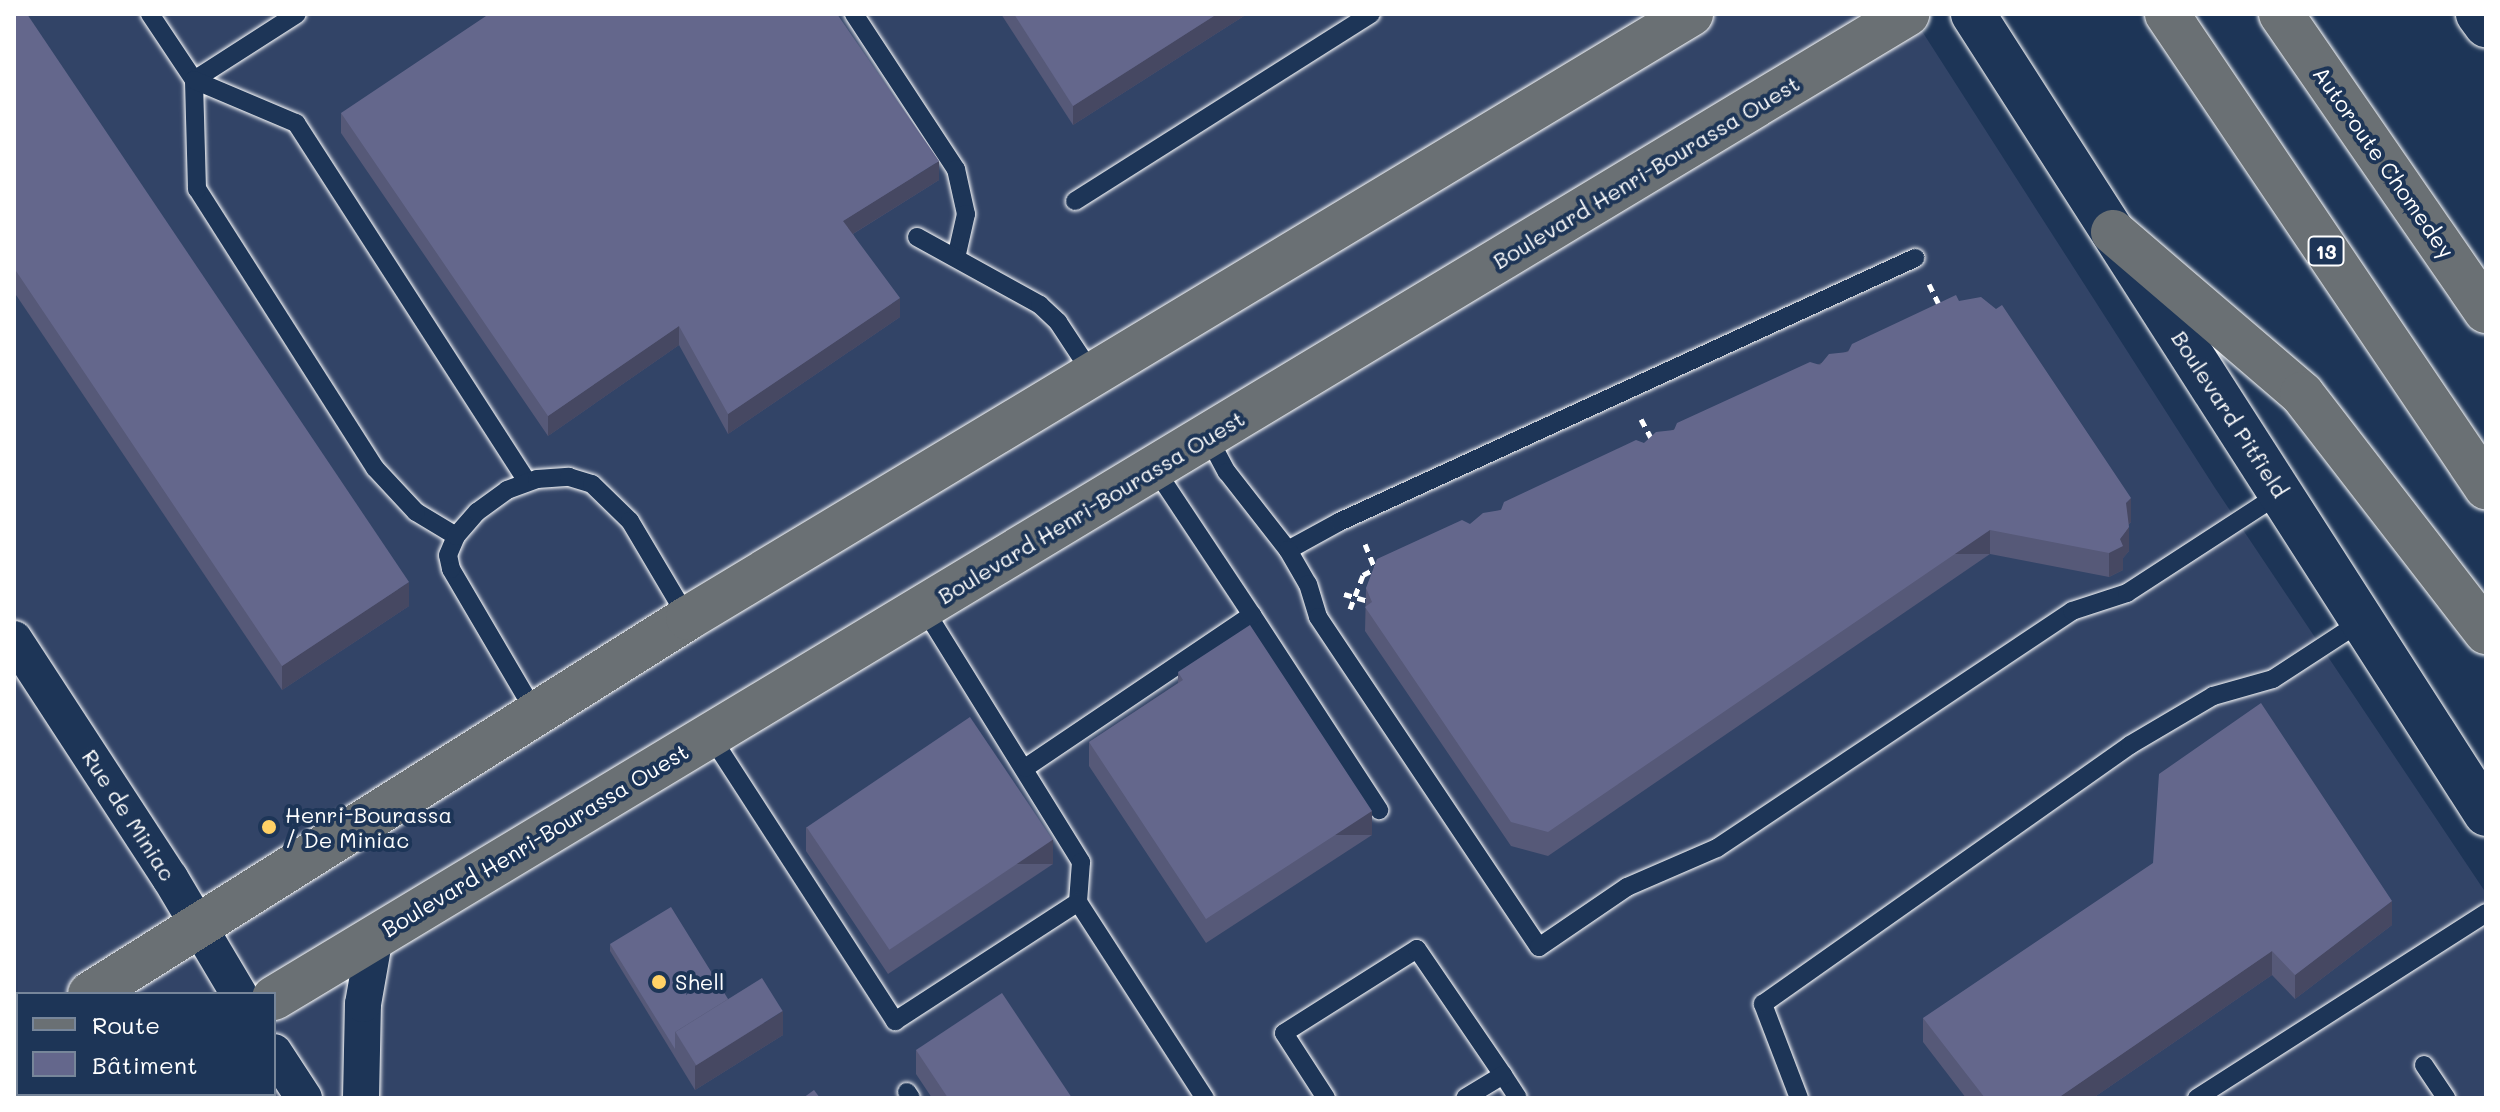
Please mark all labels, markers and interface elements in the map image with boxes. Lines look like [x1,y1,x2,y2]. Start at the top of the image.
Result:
street label: Autoroute Chomedey [2308,61,2460,263]
street label: Boulevard Henri-Bourassa Ouest [1488,70,1804,274]
road number: 13 [2306,235,2346,267]
street label: Boulevard Pitfield [2166,326,2294,502]
street label: Boulevard Henri-Bourassa Ouest [933,405,1249,609]
street label: Boulevard Henri-Bourassa Ouest [377,738,693,942]
street label: Rue de Miniac [77,744,181,886]
place label: Henri-Bourassa / De Miniac [285,801,452,852]
marker: Henri-Bourassa / De Miniac [260,818,278,836]
place label: Shell [675,969,724,995]
marker: Shell [650,973,668,991]
legend [16,992,276,1096]
text: Route [92,1009,160,1040]
text: Bâtiment [92,1049,198,1080]

